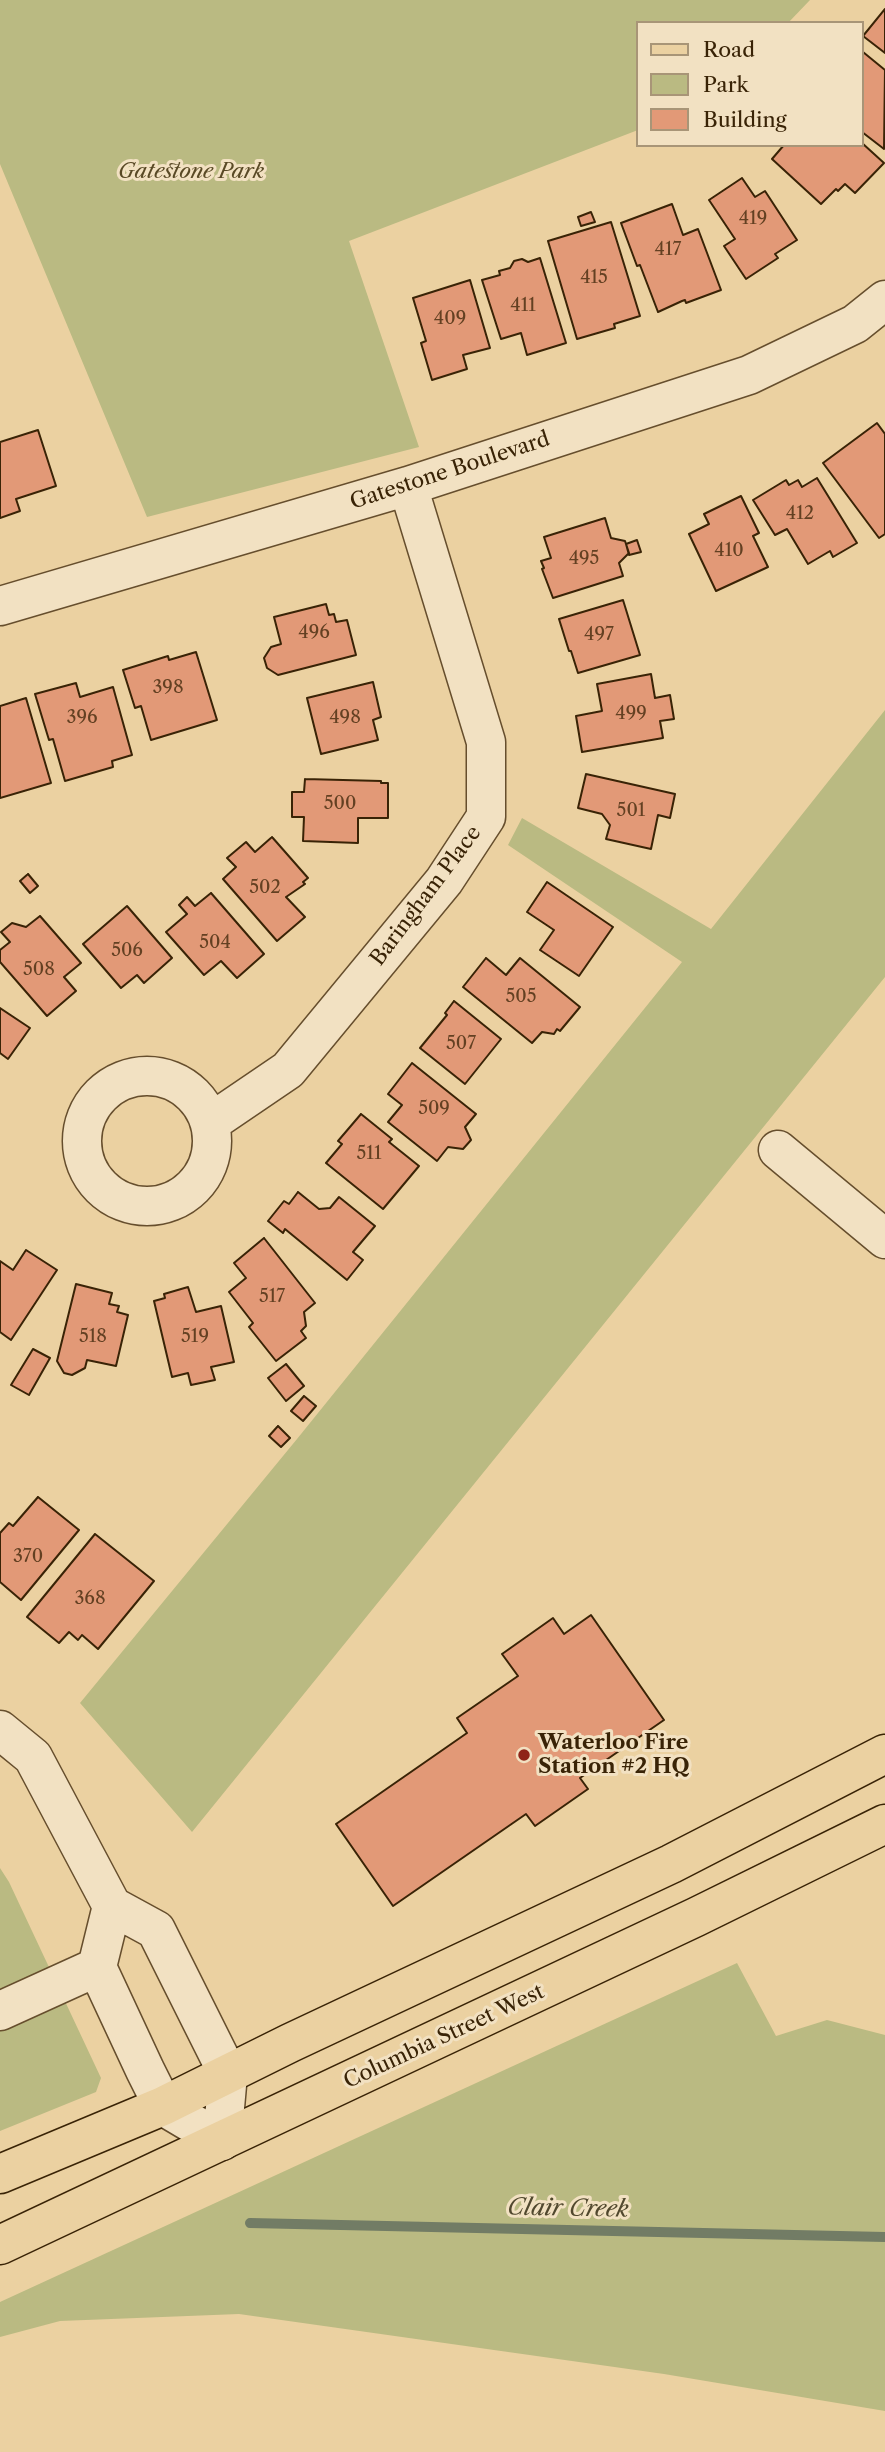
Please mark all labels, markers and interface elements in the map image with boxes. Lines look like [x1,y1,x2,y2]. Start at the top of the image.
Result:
legend [636,21,864,147]
text: Road [703,37,755,62]
text: Park [703,72,749,97]
text: Building [703,107,787,132]
park label: Gatestone Park [118,159,264,185]
house number: 419 [739,208,767,230]
house number: 417 [655,239,681,261]
house number: 415 [580,267,608,289]
house number: 411 [510,295,536,317]
house number: 409 [434,308,466,330]
street label: Gatestone Boulevard [347,427,553,515]
house number: 412 [786,503,814,525]
house number: 410 [714,540,744,562]
house number: 495 [569,548,599,570]
house number: 496 [298,622,330,644]
house number: 497 [584,624,614,646]
house number: 398 [152,677,184,699]
house number: 499 [615,703,647,725]
house number: 396 [67,707,97,729]
house number: 498 [329,707,361,729]
house number: 500 [324,793,356,815]
house number: 501 [617,800,645,822]
street label: Baringham Place [365,821,487,971]
house number: 502 [249,877,281,899]
house number: 504 [199,932,231,954]
house number: 506 [111,940,143,962]
house number: 508 [23,959,55,981]
house number: 505 [506,986,536,1008]
house number: 507 [446,1033,476,1055]
house number: 509 [418,1098,450,1120]
house number: 511 [357,1143,381,1165]
house number: 517 [259,1286,285,1308]
house number: 518 [79,1326,107,1348]
house number: 519 [181,1326,209,1348]
house number: 370 [13,1546,43,1568]
house number: 368 [74,1588,106,1610]
place label: Waterloo Fire Station #2 HQ [538,1730,689,1780]
marker: Waterloo Fire Station #2 HQ [516,1747,532,1763]
street label: Columbia Street West [340,1980,548,2094]
water label: Clair Creek [507,2194,629,2224]

